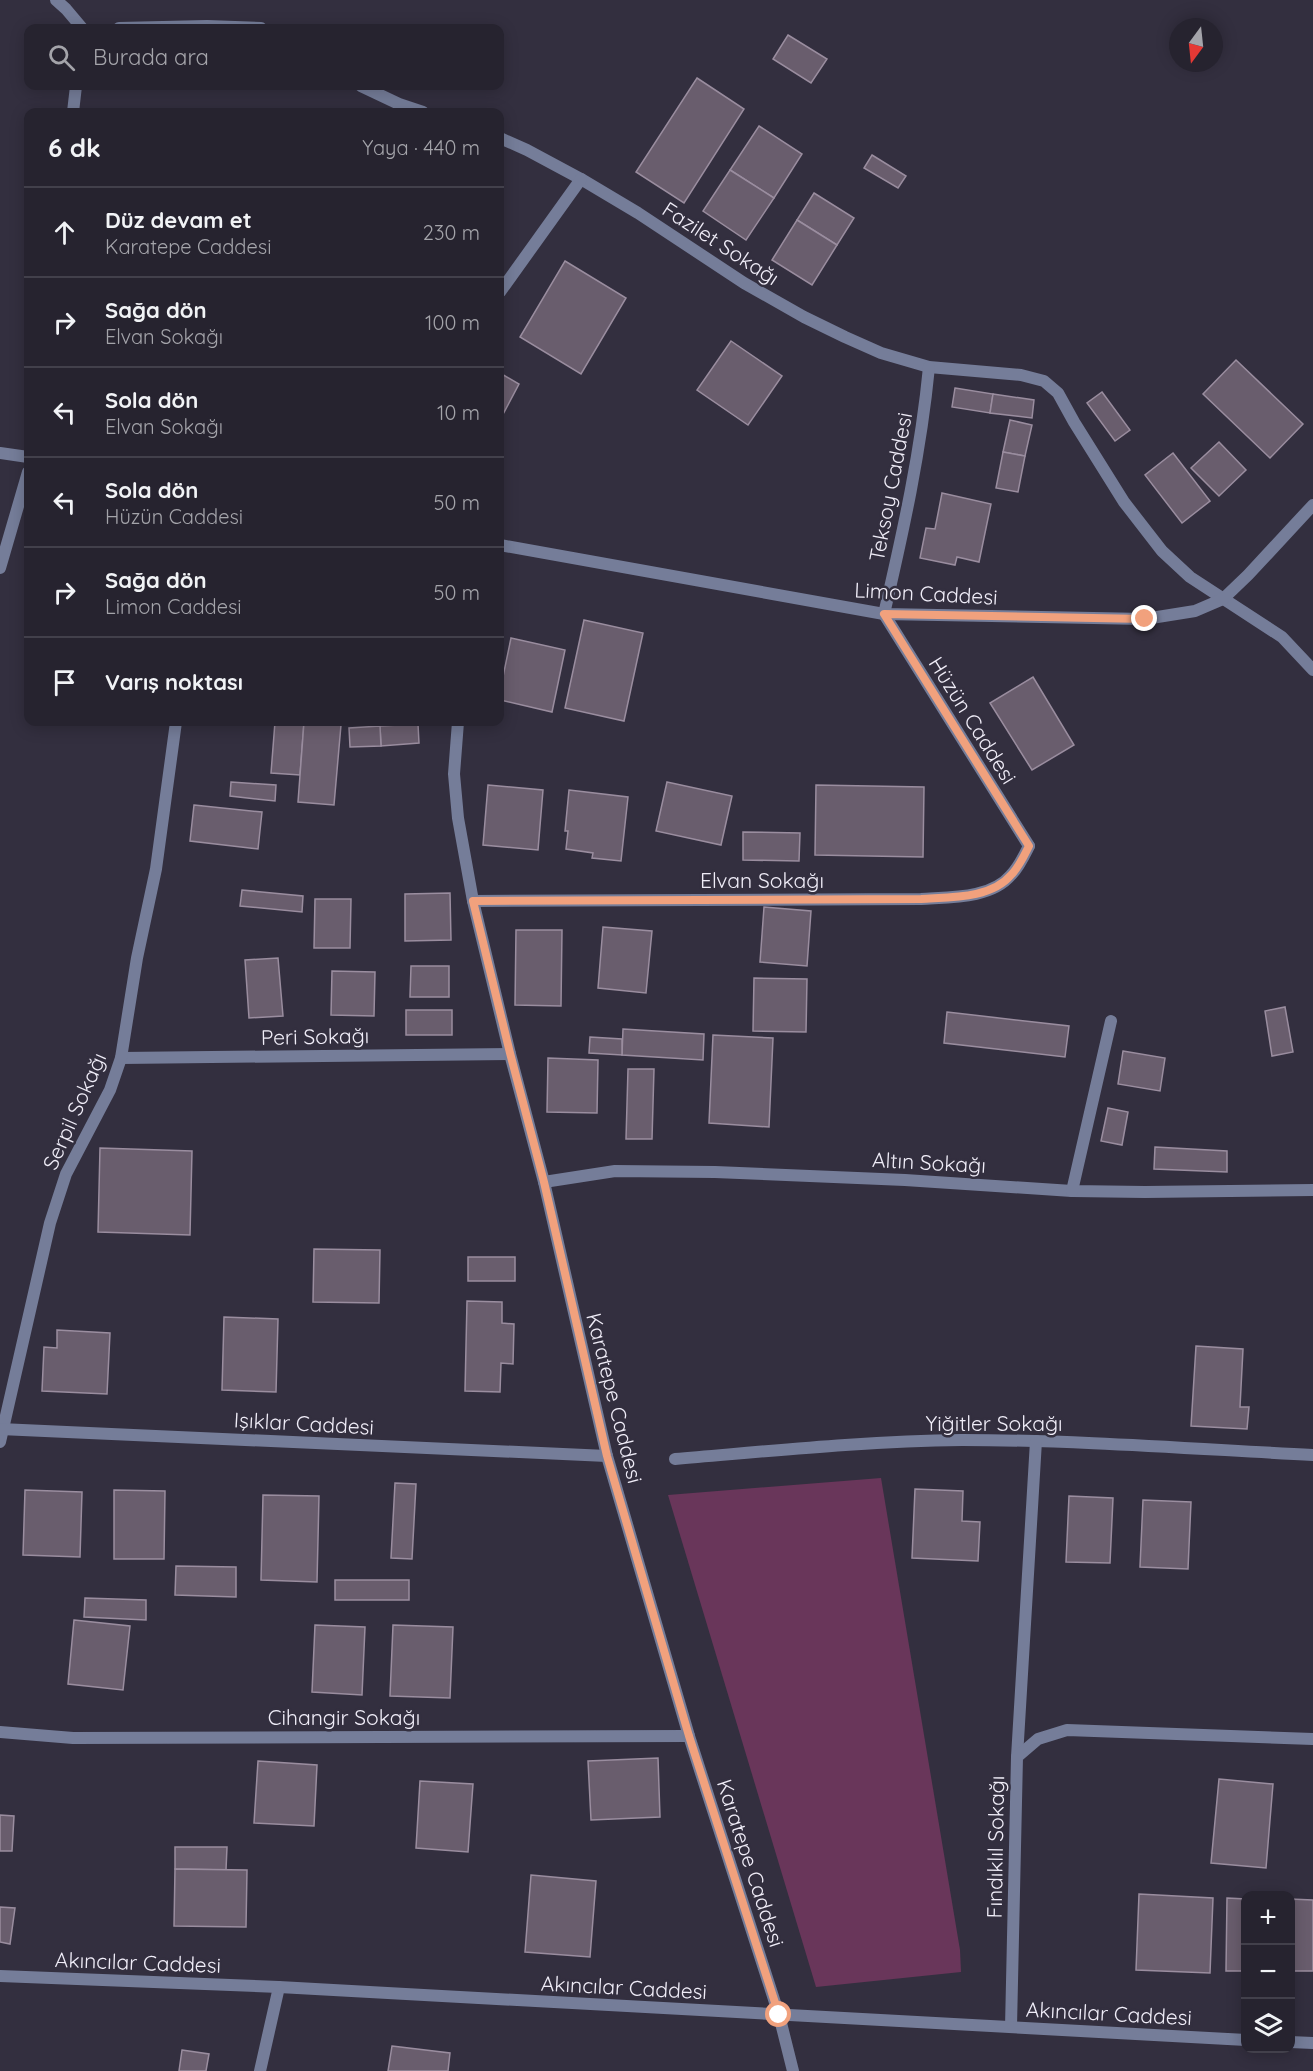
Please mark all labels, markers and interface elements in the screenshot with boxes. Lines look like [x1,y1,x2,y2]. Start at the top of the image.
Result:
north arrow [1169,18,1223,72]
search box [24,24,504,90]
icon: search [45,41,78,74]
text: Burada ara [93,43,209,71]
text: 6 dk [48,131,101,164]
text: Yaya · 440 m [362,135,480,160]
street label: Fazilet Sokağı [658,196,784,290]
text: Düz devam et [105,206,252,234]
icon: ahead [48,216,81,249]
text: 230 m [423,220,480,245]
text: Karatepe Caddesi [105,234,271,259]
text: Sağa dön [105,296,207,324]
icon: right [48,306,81,339]
text: 100 m [425,310,480,335]
text: Elvan Sokağı [105,324,223,349]
text: Sola dön [105,386,198,414]
icon: left [48,396,81,429]
text: 10 m [437,400,480,425]
street label: Teksoy Caddesi [863,410,917,564]
text: Elvan Sokağı [105,414,223,439]
text: Sola dön [105,476,198,504]
icon: left [48,486,81,519]
text: 50 m [434,490,480,515]
text: Hüzün Caddesi [105,504,243,529]
text: Sağa dön [105,566,207,594]
icon: right [48,576,81,609]
street label: Limon Caddesi [854,576,998,610]
text: 50 m [434,580,480,605]
text: Limon Caddesi [105,594,242,619]
route end [1131,605,1157,631]
street label: Hüzün Caddesi [924,652,1022,788]
icon: arrive [48,666,81,699]
text: Varış noktası [105,668,243,696]
street label: Elvan Sokağı [700,867,824,893]
street label: Peri Sokağı [261,1022,369,1050]
street label: Serpil Sokağı [37,1048,111,1174]
street label: Altın Sokağı [871,1146,987,1178]
street label: Karatepe Caddesi [581,1310,649,1486]
street label: Işıklar Caddesi [233,1406,375,1440]
street label: Yiğitler Sokağı [925,1410,1063,1436]
street label: Cihangir Sokağı [268,1704,420,1730]
street label: Fındıklıl Sokağı [981,1775,1009,1919]
street label: Karatepe Caddesi [712,1776,790,1950]
map controls [1241,1891,1295,2053]
button: + [1241,1891,1295,1945]
button: − [1241,1945,1295,1999]
street label: Akıncılar Caddesi [54,1946,222,1978]
street label: Akıncılar Caddesi [540,1970,708,2004]
street label: Akıncılar Caddesi [1025,1996,1193,2030]
button: layers [1241,1999,1295,2053]
route start [765,2001,791,2027]

